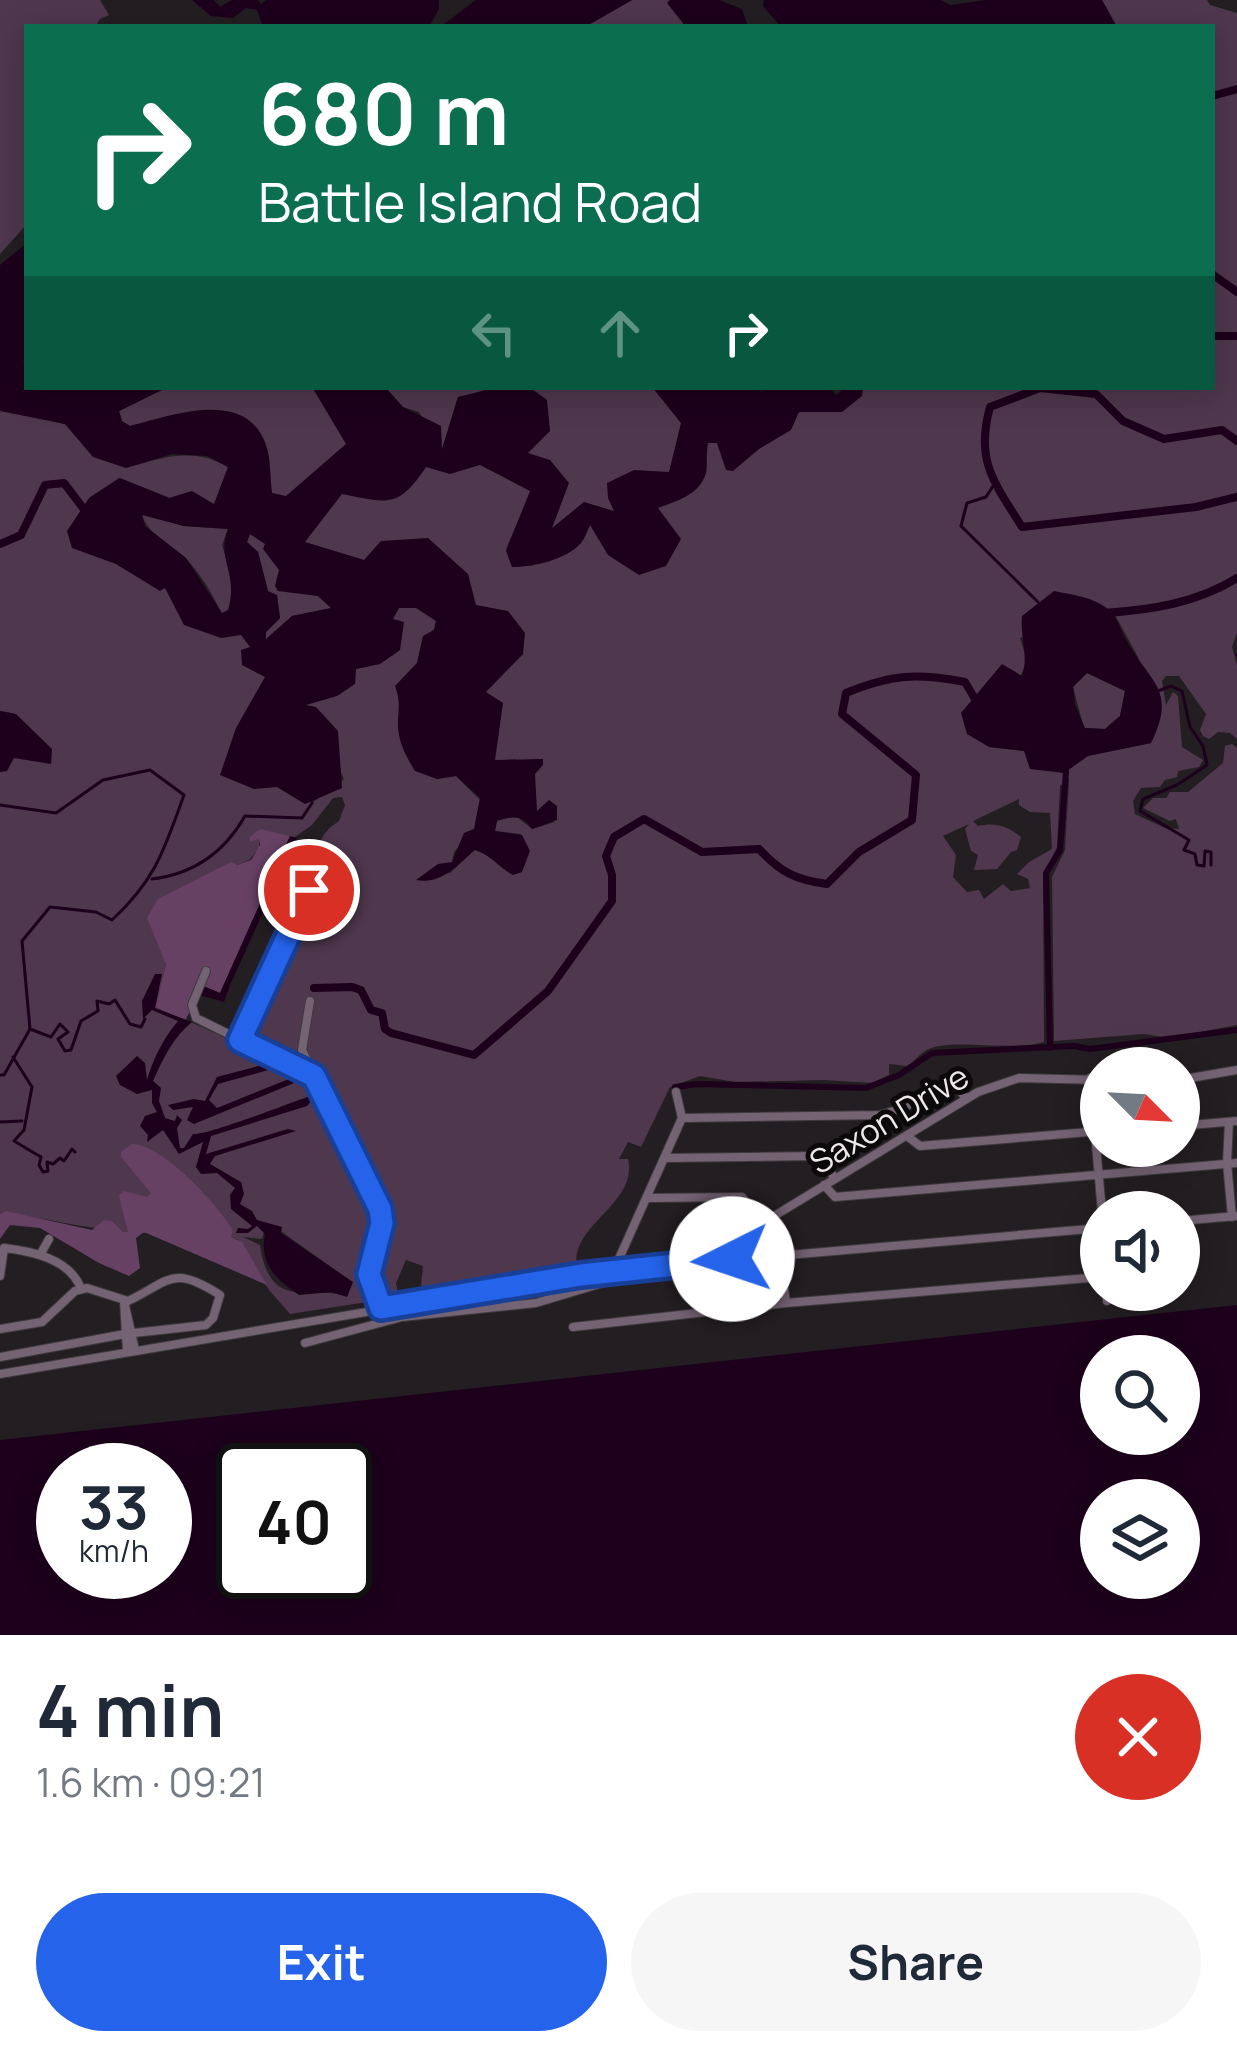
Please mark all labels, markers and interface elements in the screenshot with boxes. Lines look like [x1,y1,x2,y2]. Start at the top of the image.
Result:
text: 680 m [258,55,509,170]
icon: right [60,72,216,228]
text: Battle Island Road [258,164,702,238]
icon: left [461,300,527,366]
icon: ahead [587,300,653,366]
icon: right [713,300,779,366]
pin [258,839,360,941]
icon: arrive [276,857,342,923]
north arrow [1080,1047,1200,1167]
map controls [1080,1047,1200,1599]
street label: Saxon Drive [801,1053,977,1184]
button: sound [1080,1191,1200,1311]
position arrow [669,1196,795,1322]
button: search [1080,1335,1200,1455]
speed limit sign: 40 [216,1443,372,1599]
text: 33 [79,1465,149,1547]
button: layers [1080,1479,1200,1599]
text: km/h [79,1530,149,1571]
text: 4 min [36,1660,224,1759]
button: close [1075,1674,1201,1800]
text: 1.6 km · 09:21 [36,1755,265,1809]
button: Exit [36,1893,607,2031]
button: Share [631,1893,1201,2031]

